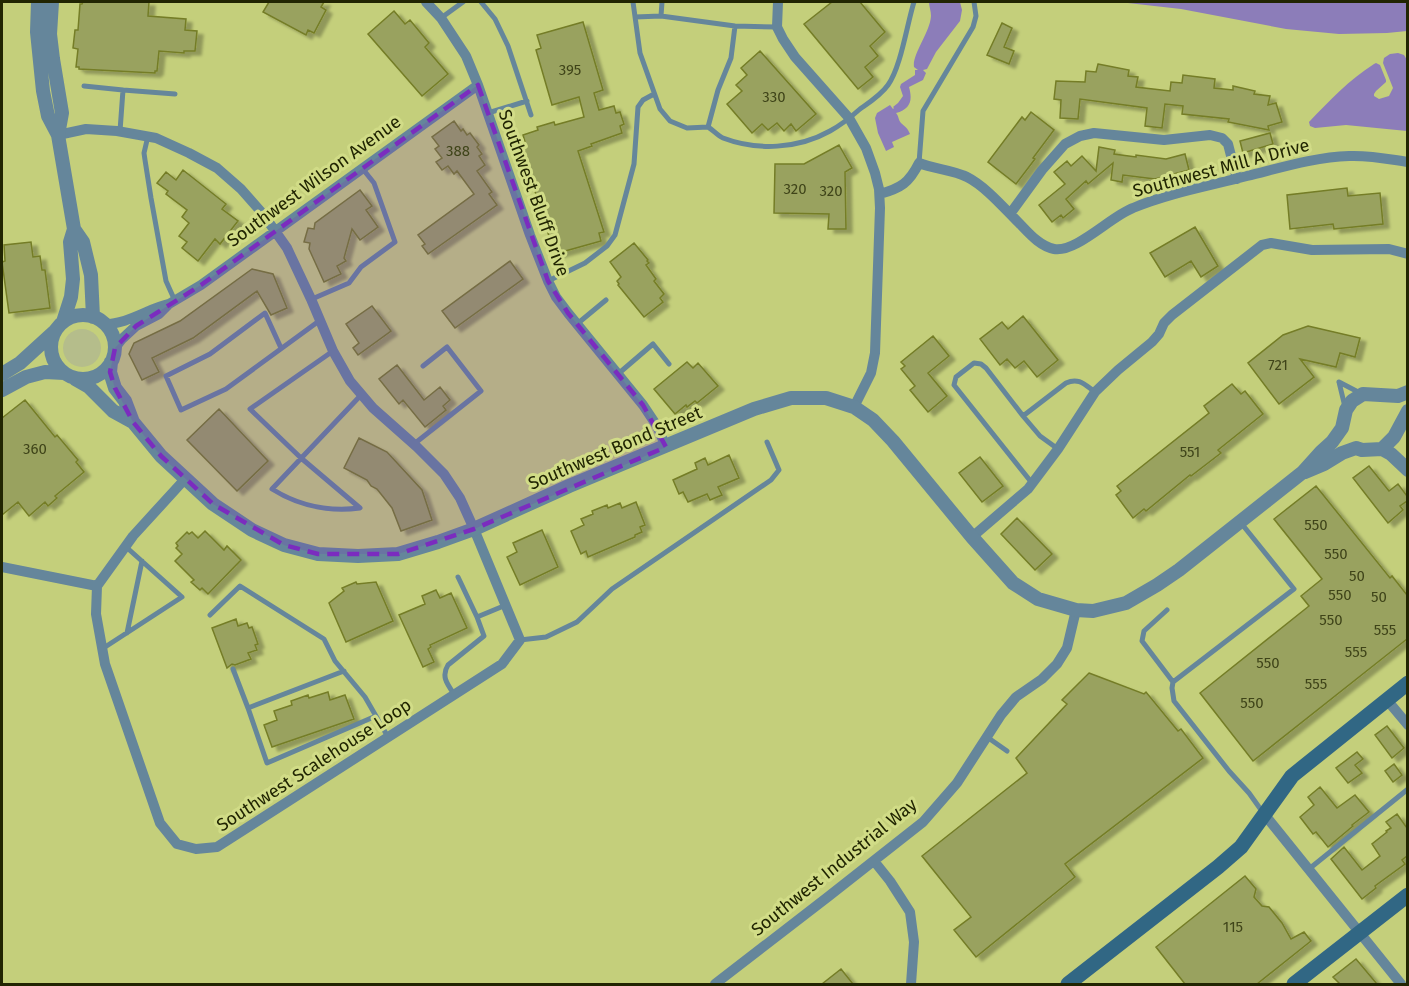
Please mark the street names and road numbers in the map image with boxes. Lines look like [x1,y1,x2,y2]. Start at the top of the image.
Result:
street label: Southwest Bluff Drive [494,107,574,279]
street label: Southwest Wilson Avenue [223,111,405,251]
street label: Southwest Mill A Drive [1130,134,1312,202]
street label: Southwest Bond Street [525,401,706,495]
street label: Southwest Scalehouse Loop [212,694,416,836]
street label: Southwest Industrial Way [747,793,921,941]

